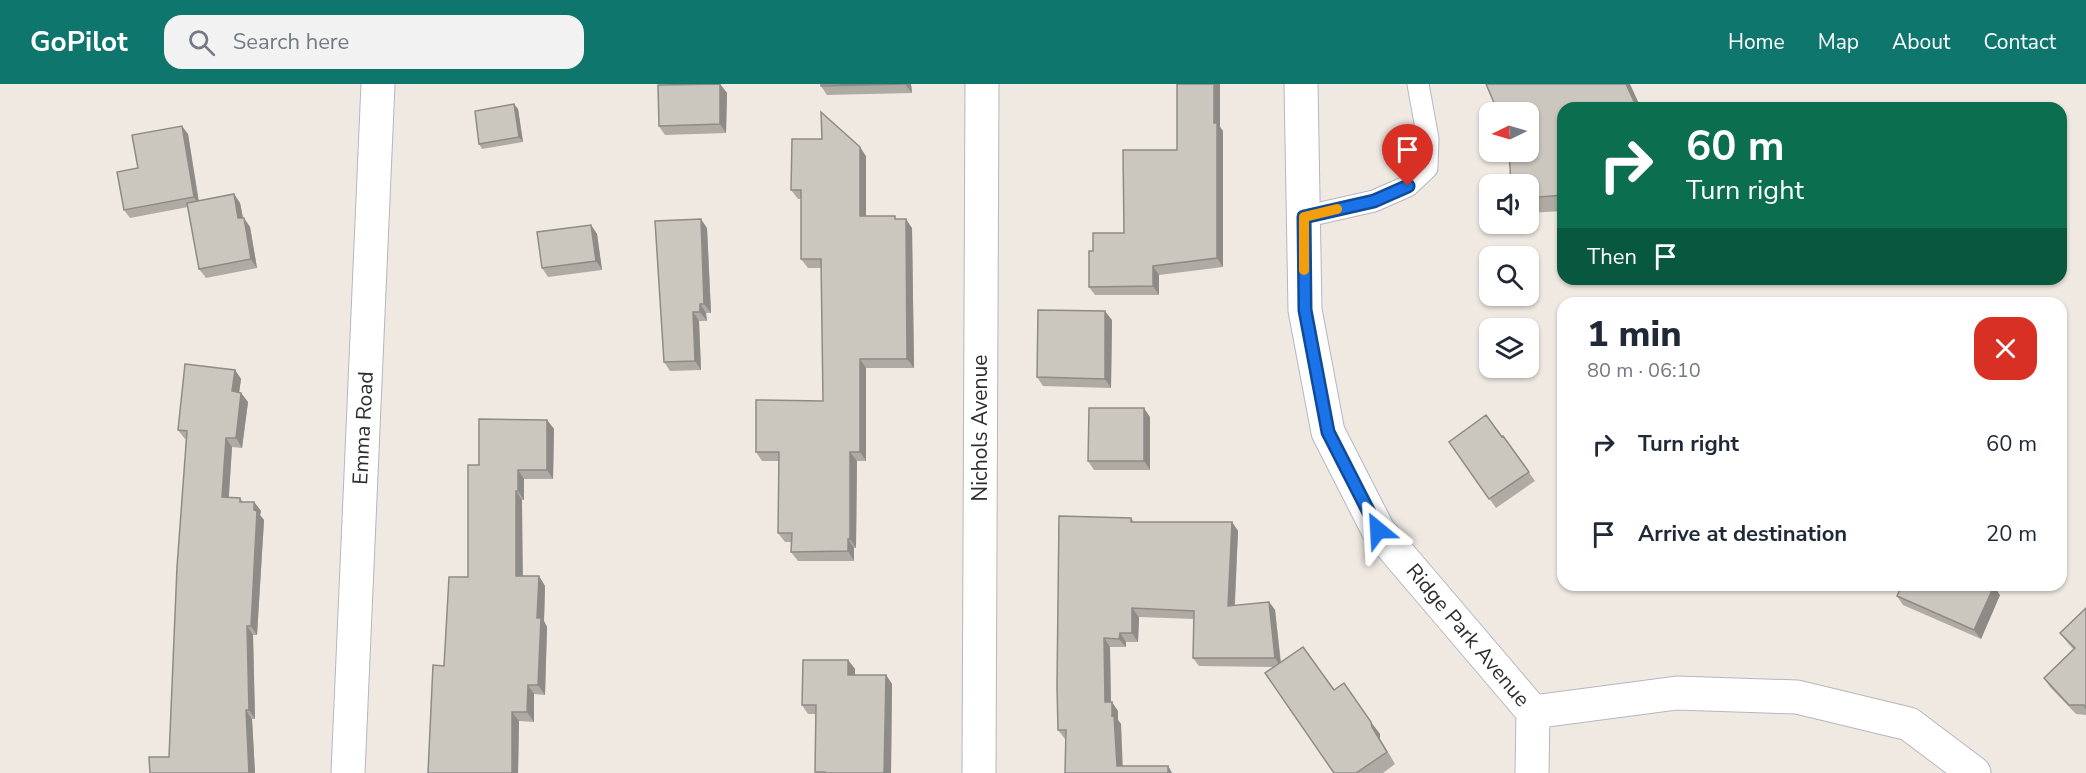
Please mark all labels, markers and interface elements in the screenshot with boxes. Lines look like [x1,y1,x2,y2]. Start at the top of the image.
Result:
search box [164,15,584,69]
text: GoPilot [30,23,128,61]
icon: search [185,26,218,59]
text: Search here [233,27,349,57]
text: Home [1728,28,1785,56]
text: Map [1818,28,1859,56]
text: About [1892,28,1950,56]
text: Contact [1983,28,2056,56]
north arrow [1479,102,1539,162]
map controls [1479,102,1539,378]
text: 60 m [1686,118,1785,175]
pin [1382,124,1433,186]
icon: right [1587,126,1665,204]
icon: arrive [1391,133,1424,166]
text: Turn right [1686,172,1804,209]
button: sound [1479,174,1539,234]
icon: arrive [1649,240,1682,273]
text: Then [1587,242,1637,272]
button: search [1479,246,1539,306]
text: 1 min [1587,310,1682,359]
button: close [1974,317,2037,380]
button: layers [1479,318,1539,378]
street label: Nichols Avenue [966,355,994,501]
text: 80 m · 06:10 [1587,357,1701,384]
street label: Emma Road [346,371,380,485]
icon: right [1587,428,1620,461]
text: Turn right [1638,429,1739,459]
text: 60 m [1986,429,2037,459]
position arrow [1346,498,1410,562]
icon: arrive [1587,518,1620,551]
text: Arrive at destination [1638,519,1847,549]
text: 20 m [1986,519,2037,549]
street label: Ridge Park Avenue [1400,557,1536,713]

